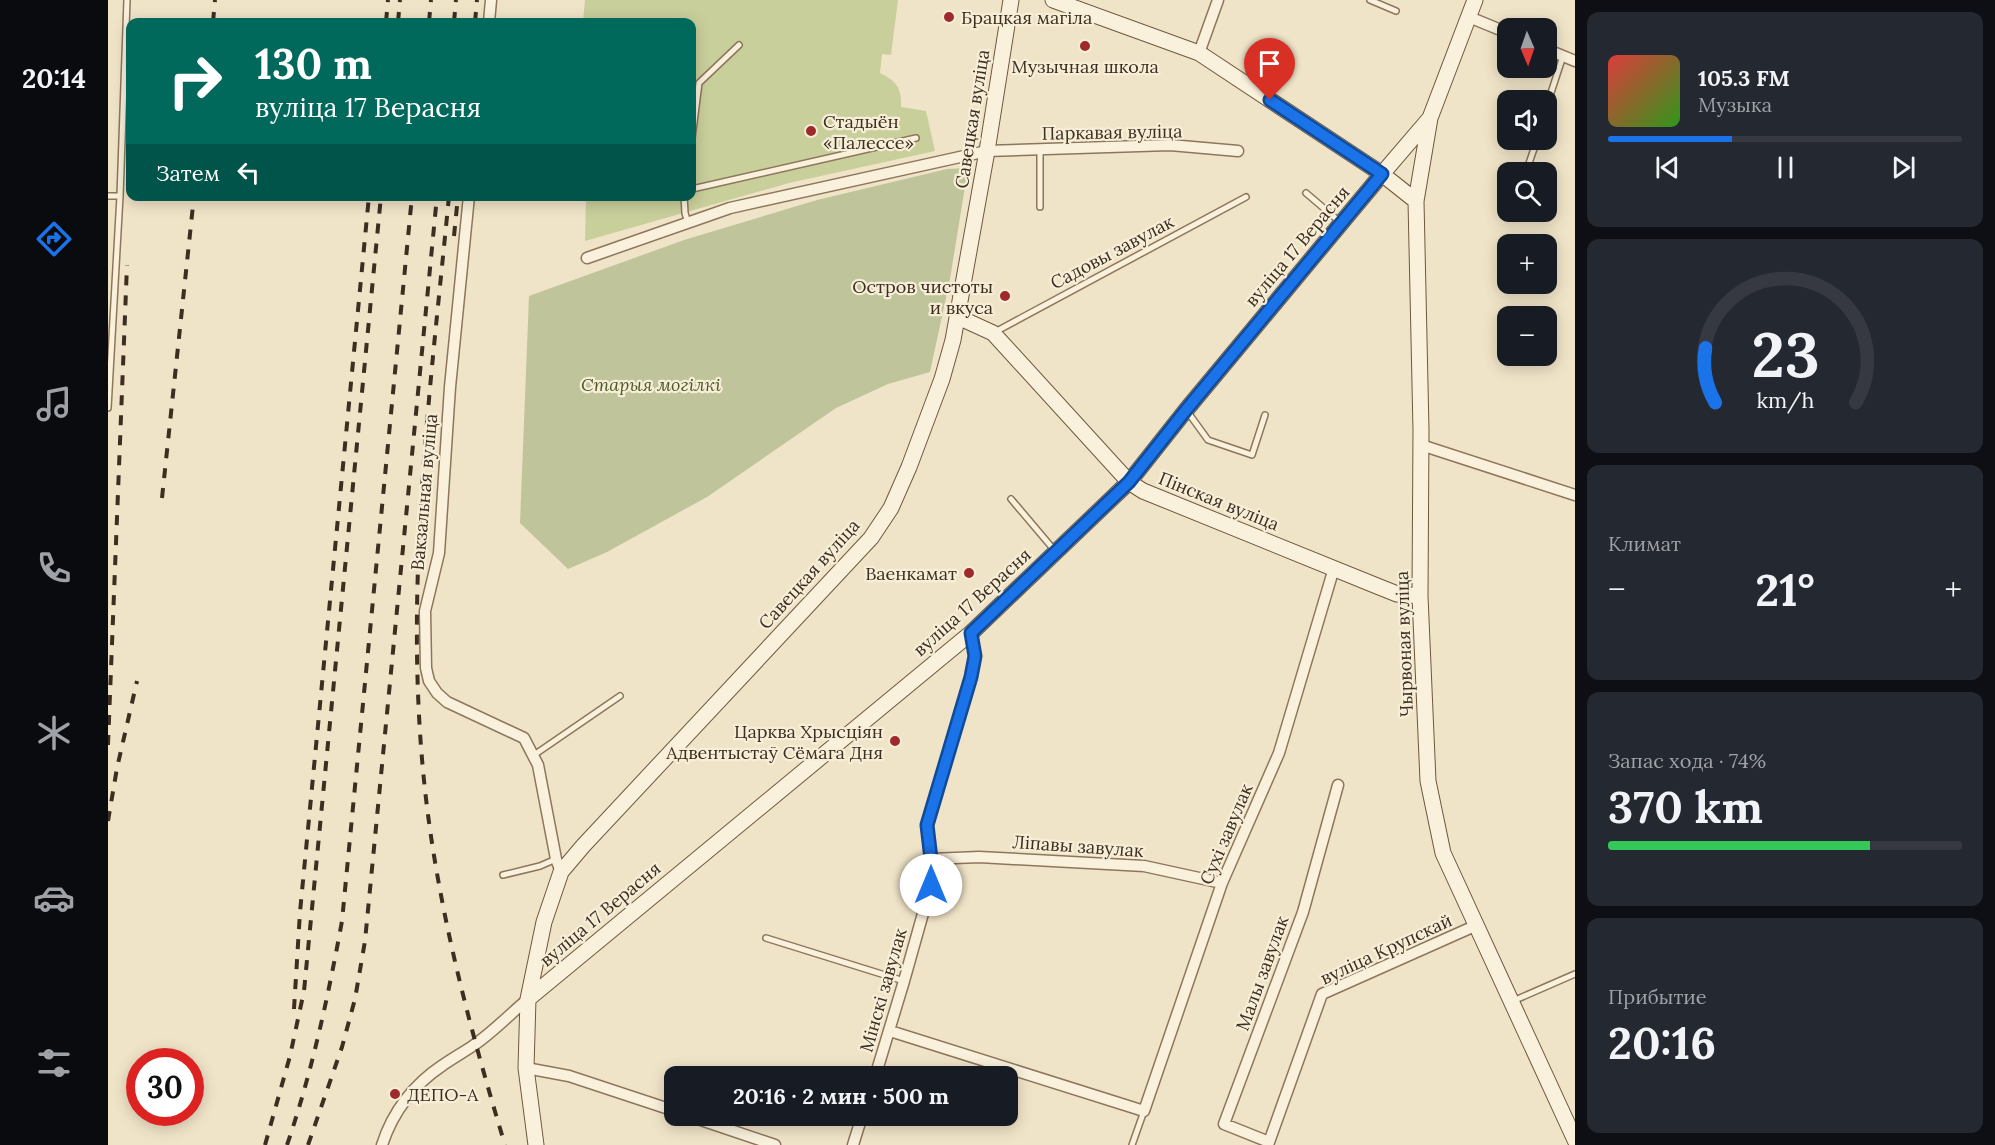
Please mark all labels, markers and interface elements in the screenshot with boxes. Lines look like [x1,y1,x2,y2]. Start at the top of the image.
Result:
place label: Брацкая магіла [961,6,1092,29]
marker: Брацкая магіла [942,10,956,24]
north arrow [1497,18,1557,78]
map controls [1497,18,1557,366]
text: 130 m [255,37,372,91]
pin [1244,38,1295,100]
marker: Музычная школа [1078,39,1092,53]
icon: right [156,42,234,120]
icon: arrive [1253,47,1286,80]
street label: Савецкая вуліца [950,48,994,190]
place label: Музычная школа [1011,55,1159,78]
text: 20:14 [22,61,86,95]
text: 105.3 FM [1698,64,1790,92]
text: вуліца 17 Верасня [255,90,481,124]
button: sound [1497,90,1557,150]
text: Музыка [1698,92,1772,117]
place label: Стадыён «Палессе» [823,110,914,154]
street label: Паркавая вуліца [1041,119,1183,145]
marker: Стадыён «Палессе» [804,124,818,138]
icon: previous [1651,151,1684,184]
icon: pause [1769,151,1802,184]
icon: next [1887,151,1920,184]
icon: left [232,156,265,189]
text: Затем [156,159,220,187]
button: search [1497,162,1557,222]
street label: вуліца 17 Верасня [1240,181,1354,311]
street label: Садовы завулак [1046,210,1178,294]
icon: directions [33,218,75,260]
button: + [1497,234,1557,294]
place label: Остров чистоты и вкуса [852,275,993,319]
marker: Остров чистоты и вкуса [998,289,1012,303]
button: − [1497,306,1557,366]
text: 23 [1751,314,1819,394]
park label: Старыя могілкі [581,373,721,396]
icon: music [33,383,75,425]
text: km/h [1756,386,1814,414]
street label: Вакзальная вуліца [406,413,442,571]
street label: Пінская вуліца [1155,466,1283,536]
street label: Савецкая вуліца [753,514,865,634]
text: Климат [1608,531,1681,556]
street label: вуліца 17 Верасня [908,543,1036,661]
icon: phone [33,547,75,589]
text: 21° [1755,561,1815,618]
place label: Ваенкамат [865,562,957,585]
marker: Ваенкамат [962,566,976,580]
text: − [1608,568,1626,610]
text: + [1944,568,1962,610]
street label: Чырвоная вуліца [1390,570,1418,718]
icon: climate [33,712,75,754]
place label: Царква Хрысціян Адвентыстаў Сёмага Дня [665,720,883,764]
marker: Царква Хрысціян Адвентыстаў Сёмага Дня [888,734,902,748]
text: Запас хода · 74% [1608,748,1766,773]
text: 370 km [1608,778,1763,835]
street label: Сухі завулак [1194,780,1258,888]
street label: Ліпавы завулак [1012,830,1145,862]
position arrow [899,853,963,917]
street label: вуліца 17 Верасня [535,857,665,971]
icon: car [33,877,75,919]
street label: вуліца Крупскай [1316,908,1456,990]
street label: Малы завулак [1231,912,1294,1034]
street label: Мінскі завулак [854,925,912,1055]
text: Прибытие [1608,984,1707,1009]
text: 20:16 [1608,1014,1716,1071]
icon: filters [33,1042,75,1084]
speed limit sign: 30 [126,1048,204,1126]
text: 20:16 · 2 мин · 500 m [733,1082,949,1110]
place label: ДЕПО-А [407,1083,479,1106]
marker: ДЕПО-А [388,1087,402,1101]

